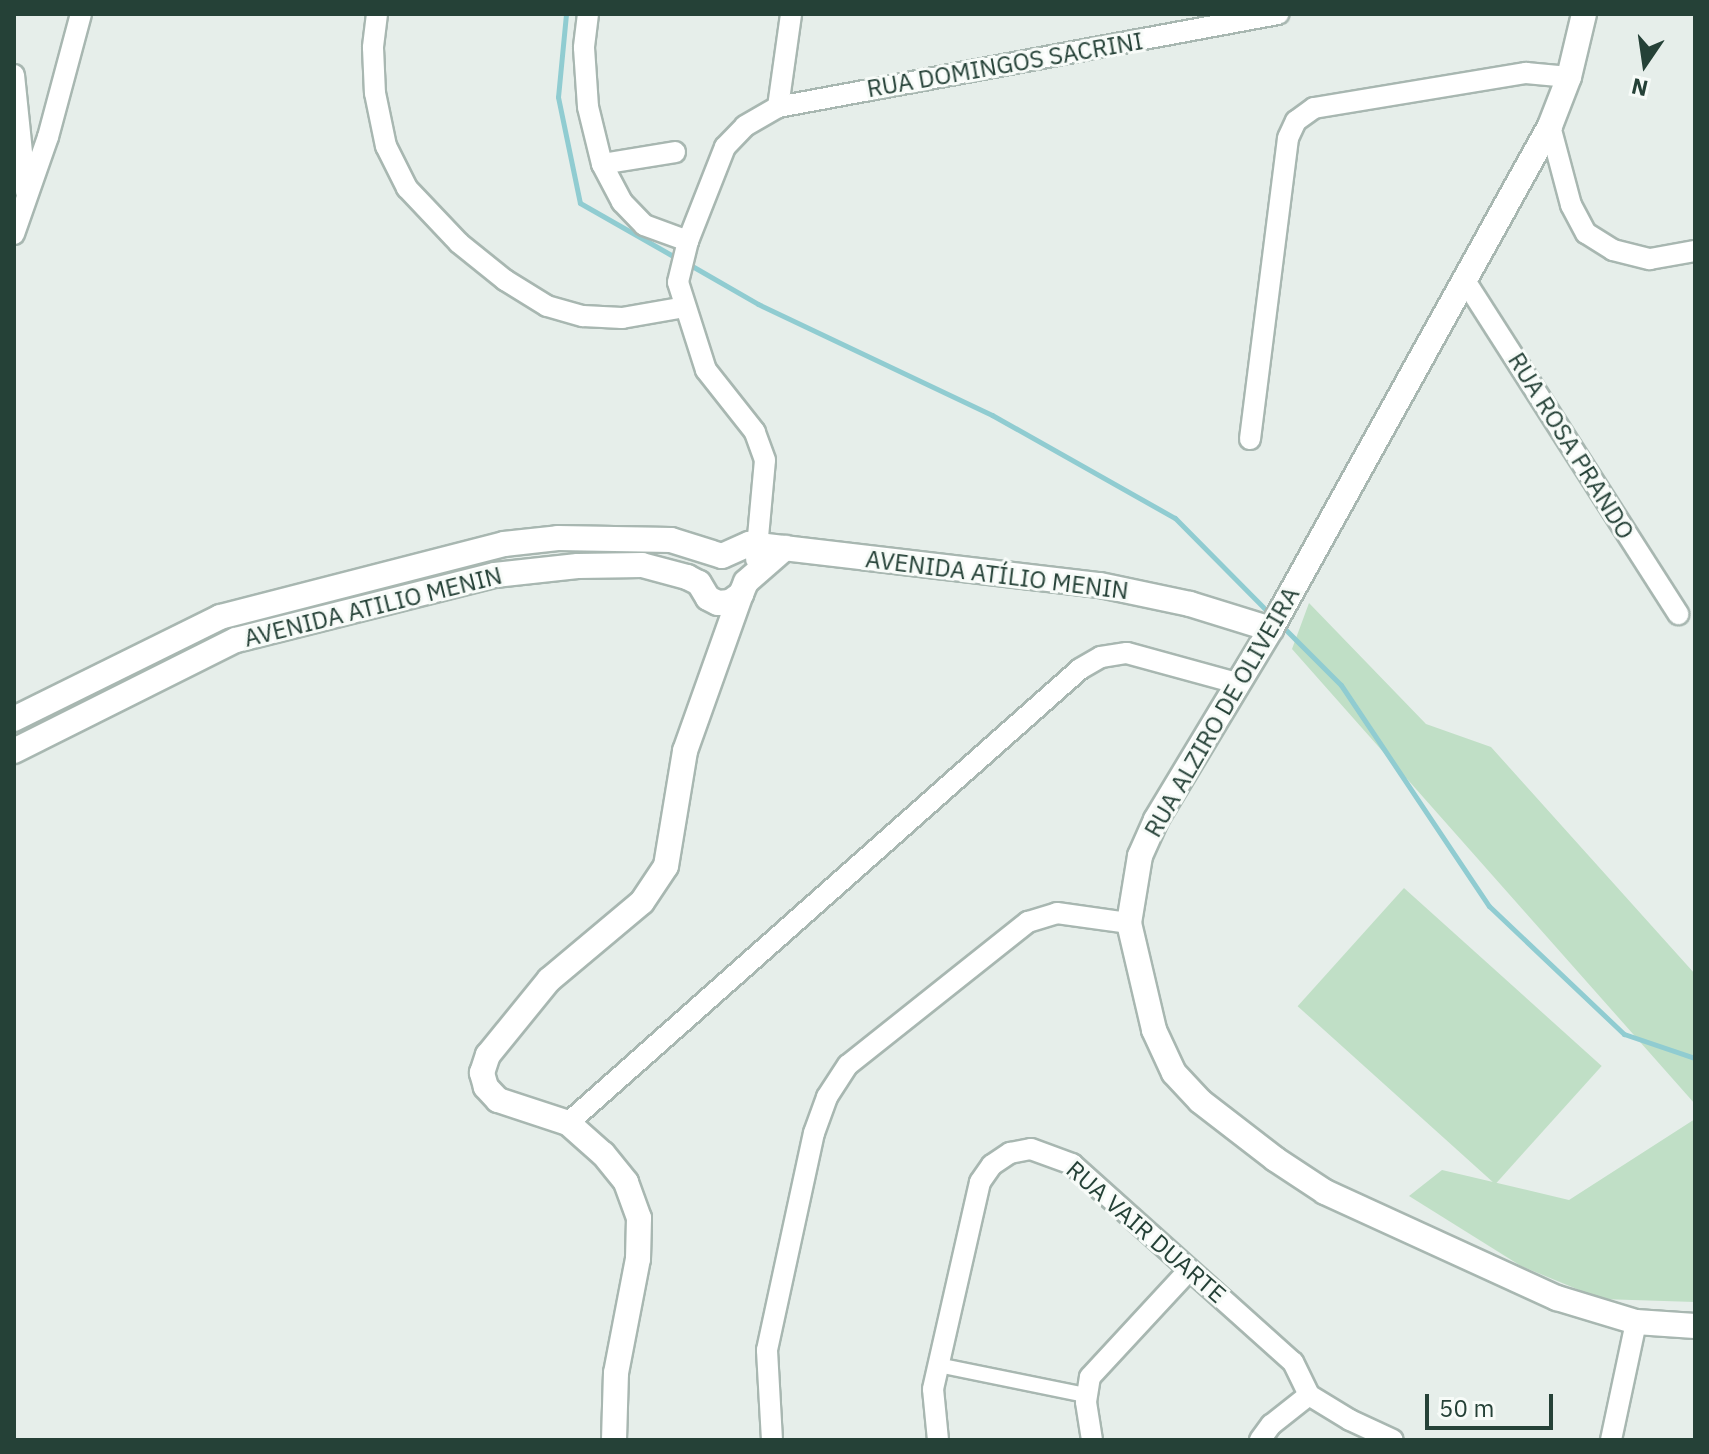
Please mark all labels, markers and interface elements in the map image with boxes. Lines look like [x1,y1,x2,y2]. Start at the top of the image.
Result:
north arrow [1605,24,1685,104]
street label: RUA DOMINGOS SACRINI [865,27,1145,103]
text: N [1628,72,1651,104]
street label: RUA ROSA PRANDO [1502,347,1640,545]
street label: AVENIDA ATÍLIO MENIN [864,545,1130,605]
street label: AVENIDA ATILIO MENIN [241,561,505,653]
street label: RUA ALZIRO DE OLIVEIRA [1139,582,1305,842]
street label: RUA VAIR DUARTE [1060,1155,1232,1309]
scale bar [1429,1378,1557,1428]
text: 50 m [1439,1392,1494,1424]

